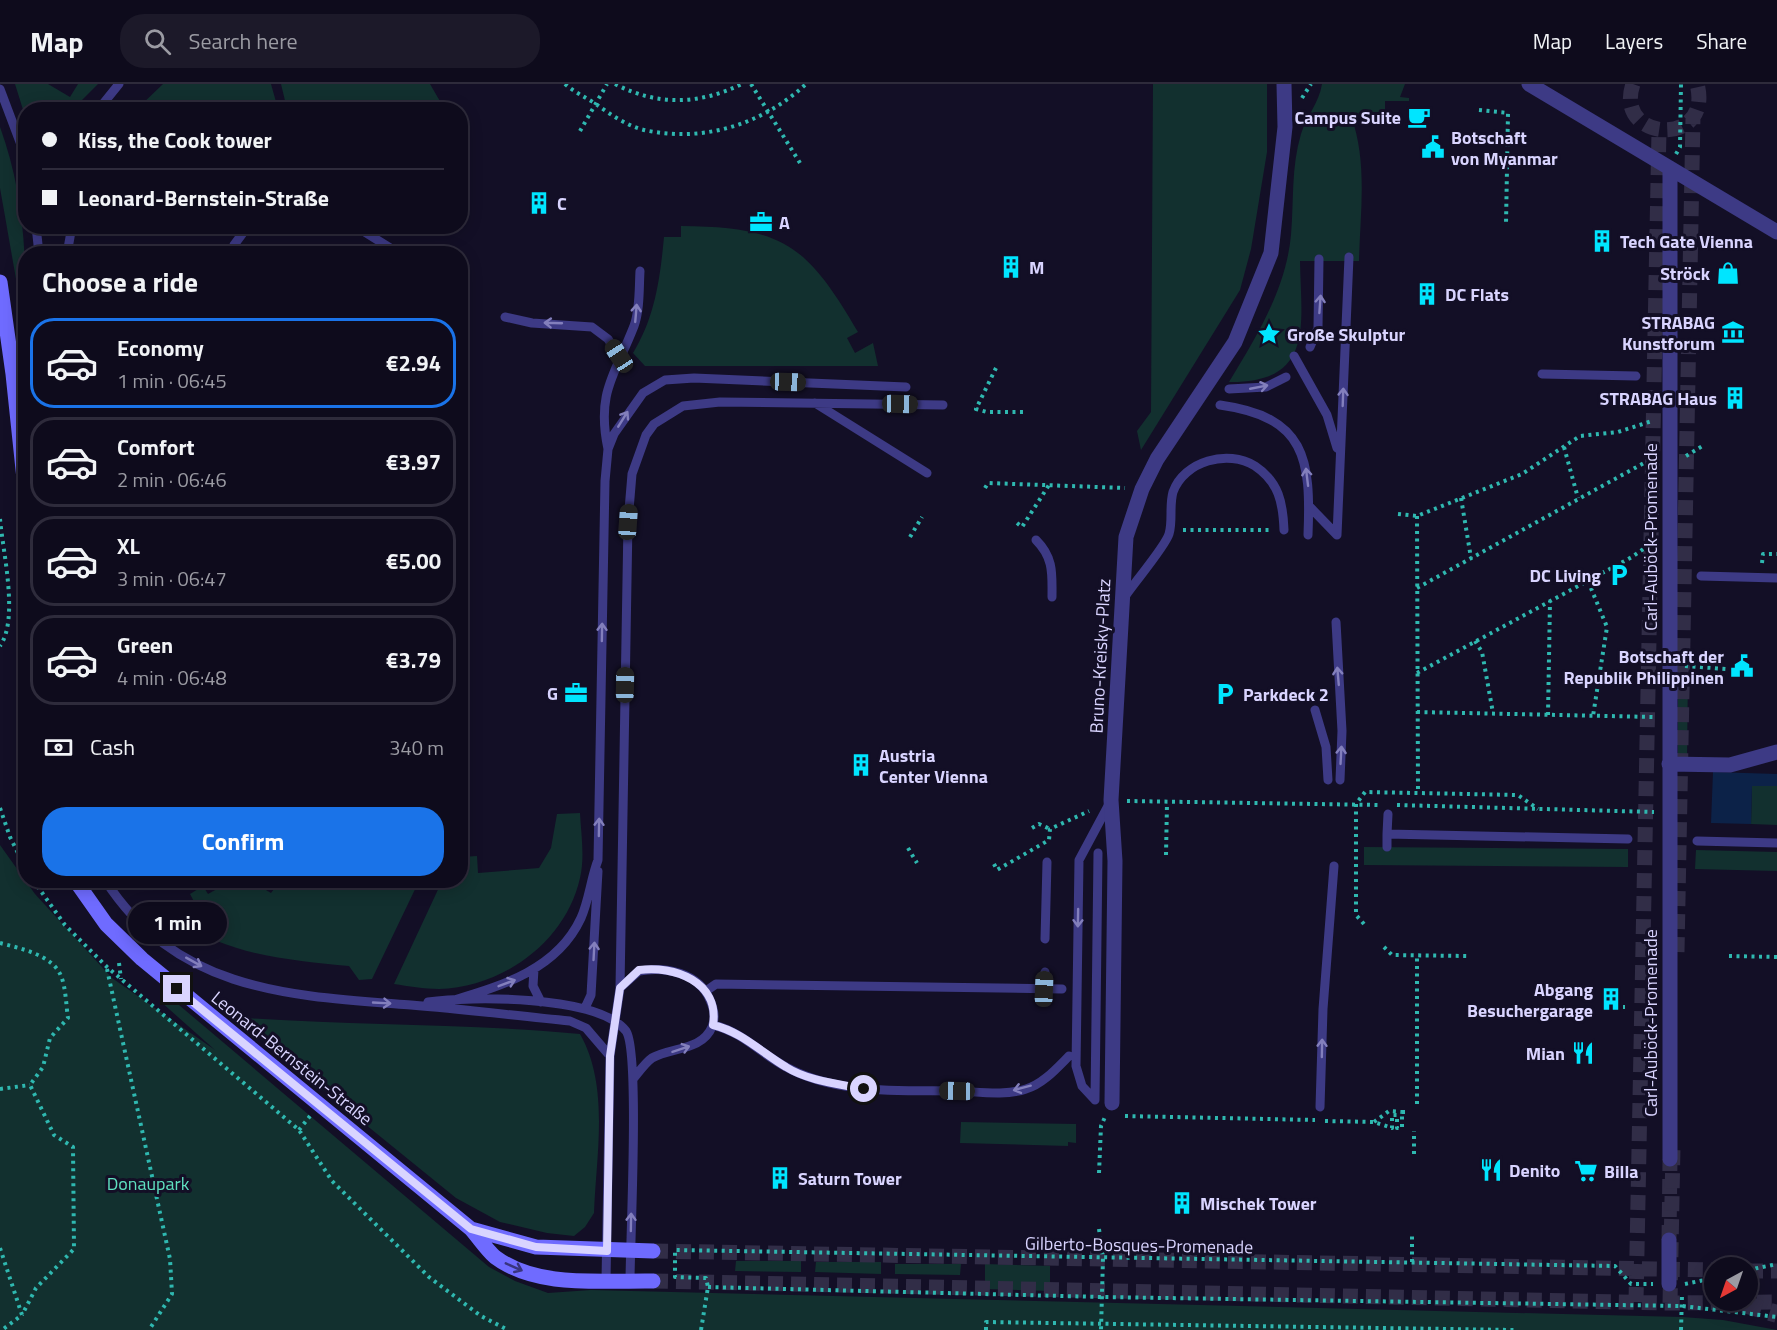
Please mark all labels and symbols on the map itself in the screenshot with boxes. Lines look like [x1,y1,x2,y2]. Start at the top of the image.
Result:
place label: Campus Suite [1295,104,1401,131]
cafe icon: Campus Suite [1406,104,1432,130]
place label: Botschaft von Myanmar [1451,124,1558,172]
public building icon: Botschaft von Myanmar [1420,134,1446,160]
building icon: C [526,190,552,216]
place label: C [557,190,567,217]
office icon: A [748,209,774,235]
place label: A [779,209,790,236]
building icon: Tech Gate Vienna [1589,228,1615,254]
place label: Tech Gate Vienna [1620,228,1753,255]
building icon: M [998,254,1024,280]
place label: M [1029,254,1044,281]
place label: Ströck [1660,260,1711,287]
shop icon: Ströck [1715,260,1741,286]
building icon: DC Flats [1414,281,1440,307]
place label: DC Flats [1445,281,1509,308]
one-way arrow [1315,294,1326,314]
one-way arrow [631,304,642,324]
place label: STRABAG Kunstforum [1622,309,1715,357]
one-way arrow [544,318,564,329]
museum icon: STRABAG Kunstforum [1720,319,1746,345]
place icon: Große Skulptur [1256,321,1282,347]
place label: Große Skulptur [1287,321,1406,348]
car [602,336,636,376]
car [770,372,806,392]
one-way arrow [1249,381,1268,392]
place label: STRABAG Haus [1600,385,1717,412]
building icon: STRABAG Haus [1722,385,1748,411]
one-way arrow [1337,388,1348,408]
car [882,395,918,413]
one-way arrow [617,412,629,428]
street label: Carl-Auböck-Promenade [1637,443,1664,631]
one-way arrow [1301,467,1312,487]
car [618,503,638,541]
place label: DC Living [1529,562,1601,589]
parking icon: DC Living [1606,562,1632,588]
street label: Bruno-Kreisky-Platz [1082,578,1118,734]
one-way arrow [596,622,608,642]
place label: Botschaft der Republik Philippinen [1564,643,1724,691]
public building icon: Botschaft der Republik Philippinen [1729,653,1755,679]
car [616,667,634,703]
one-way arrow [1332,667,1343,687]
place label: G [547,680,558,707]
office icon: G [563,680,589,706]
parking icon: Parkdeck 2 [1212,681,1238,707]
place label: Parkdeck 2 [1243,681,1329,708]
place label: Austria Center Vienna [879,742,988,790]
one-way arrow [1336,746,1347,766]
building icon: Austria Center Vienna [848,752,874,778]
one-way arrow [593,817,605,837]
callout: 1 min [128,902,226,944]
one-way arrow [1072,908,1084,928]
street label: Carl-Auböck-Promenade [1637,929,1664,1117]
one-way arrow [588,942,599,961]
one-way arrow [185,956,202,968]
car [1034,971,1054,1007]
route end [163,975,190,1002]
one-way arrow [497,976,515,987]
place label: Abgang Besuchergarage [1467,976,1593,1024]
street label: Leonard-Bernstein-Straße [206,984,378,1132]
building icon: Abgang Besuchergarage [1598,986,1624,1012]
one-way arrow [372,998,392,1009]
one-way arrow [1316,1039,1328,1059]
place label: Mian [1526,1040,1565,1067]
restaurant icon: Mian [1570,1040,1596,1066]
one-way arrow [671,1042,690,1053]
route start [850,1075,877,1102]
car [939,1082,975,1100]
one-way arrow [1013,1083,1032,1095]
restaurant icon: Denito [1478,1157,1504,1183]
place label: Denito [1509,1157,1560,1184]
supermarket icon: Billa [1573,1158,1599,1184]
place label: Billa [1604,1158,1639,1185]
building icon: Saturn Tower [767,1165,793,1191]
place label: Saturn Tower [798,1165,902,1192]
park label: Donaupark [107,1170,190,1197]
building icon: Mischek Tower [1169,1190,1195,1216]
place label: Mischek Tower [1200,1190,1317,1217]
one-way arrow [625,1213,636,1233]
street label: Gilberto-Bosques-Promenade [1025,1230,1253,1260]
north arrow [1704,1257,1758,1311]
one-way arrow [504,1262,522,1273]

